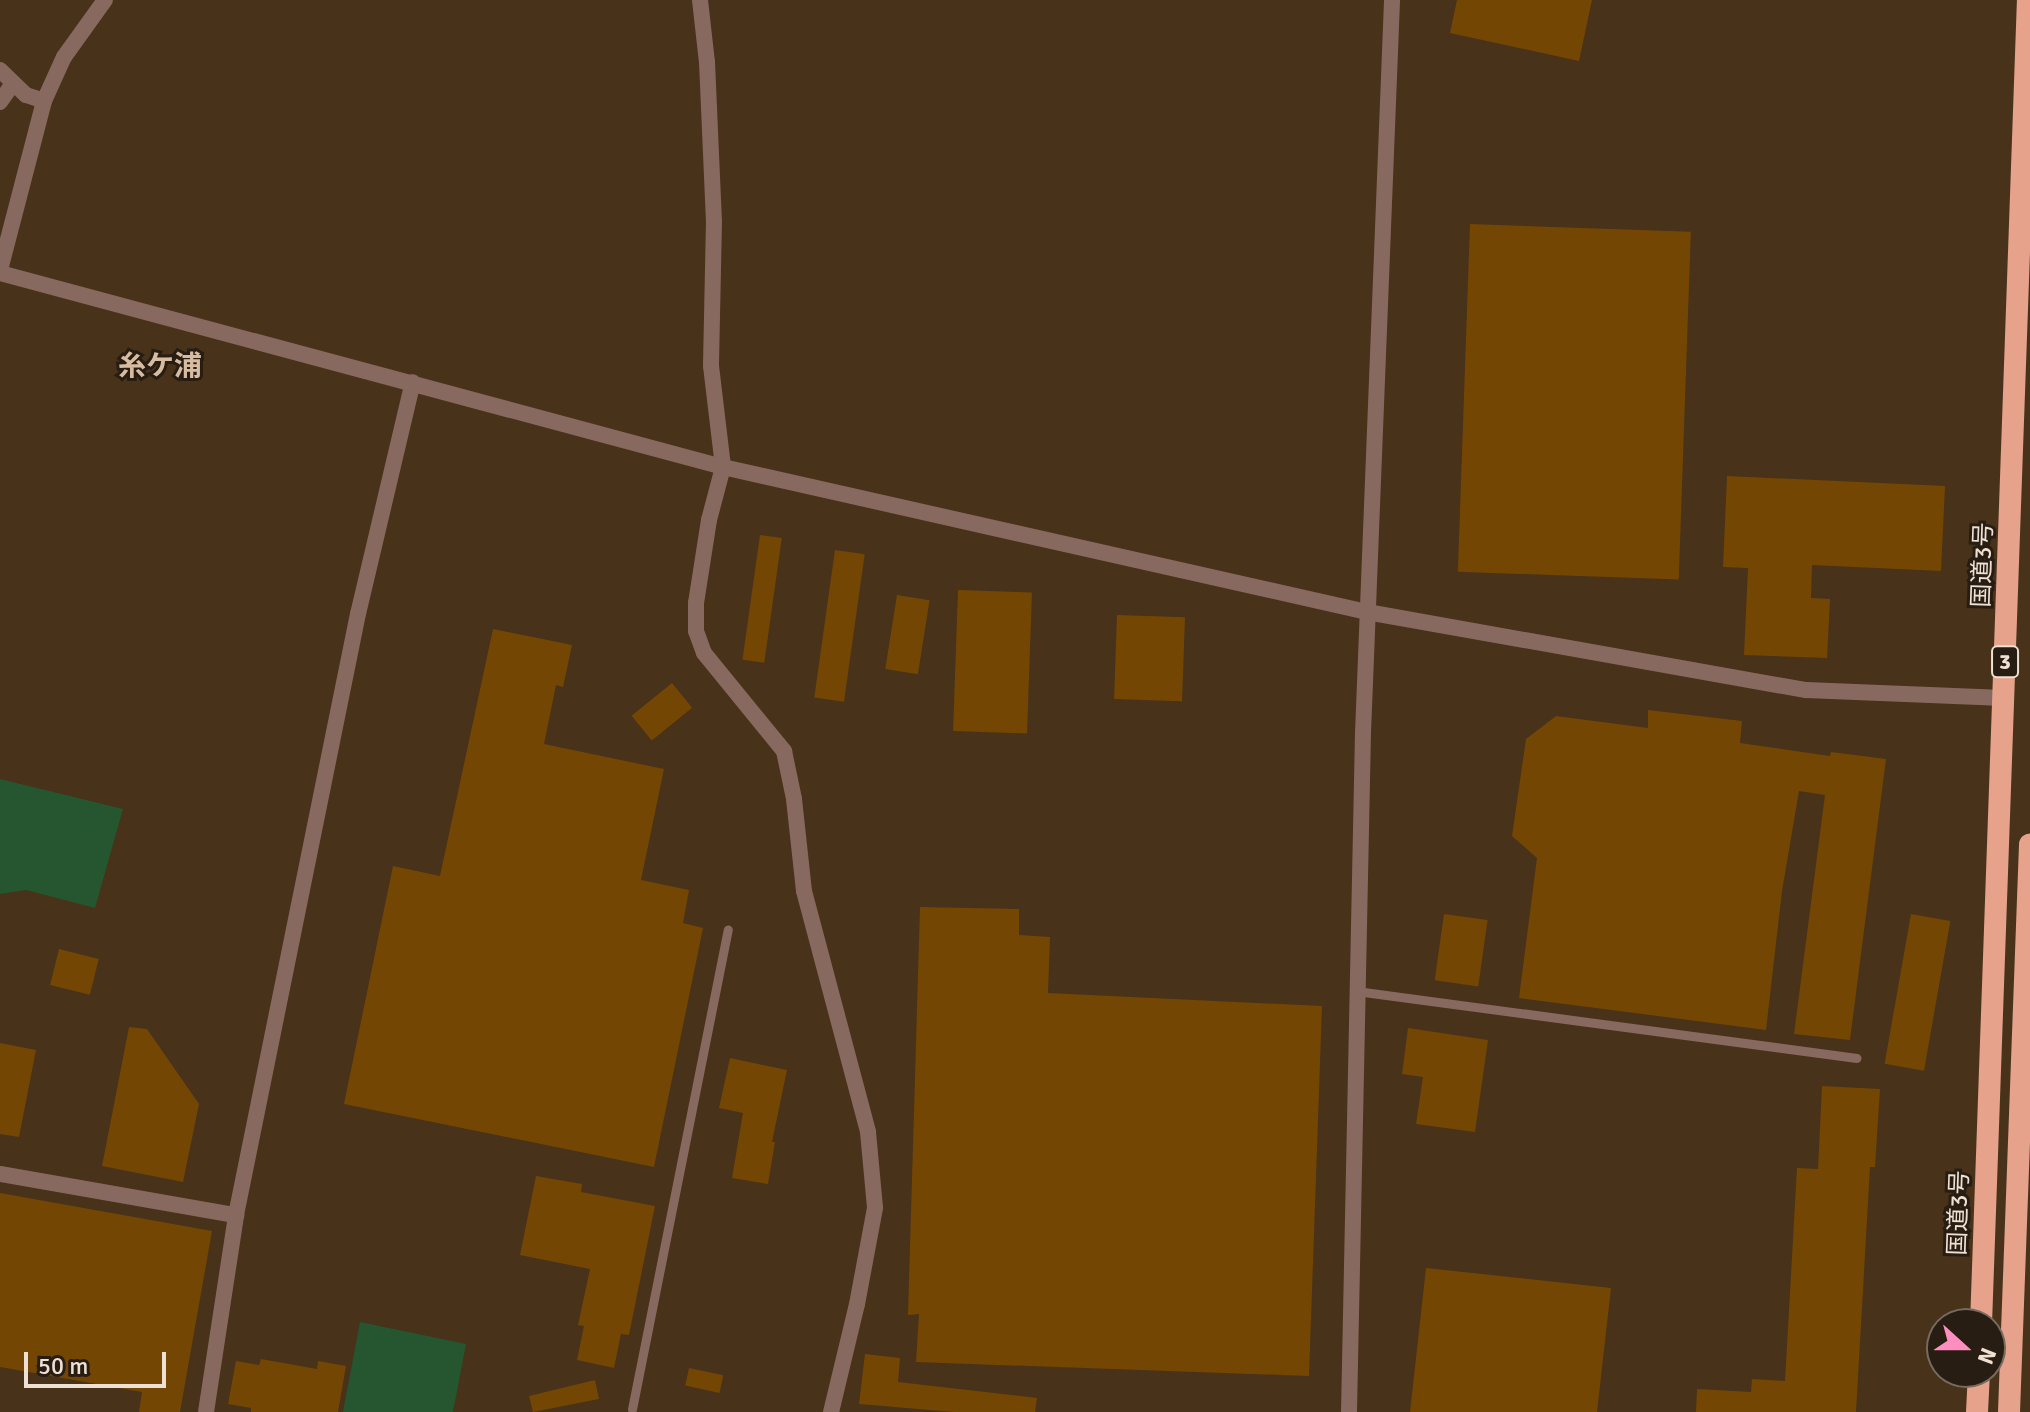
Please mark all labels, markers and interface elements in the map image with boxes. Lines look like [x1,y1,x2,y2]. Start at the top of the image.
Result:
district label: 糸ケ浦 [118,349,202,383]
street label: 国道3号 [1967,522,1999,608]
road number: 3 [1991,644,2019,680]
street label: 国道3号 [1943,1170,1975,1256]
north arrow [1926,1308,2006,1388]
scale bar [28,1336,170,1386]
text: N [1972,1344,2002,1368]
text: 50 m [38,1351,88,1381]

